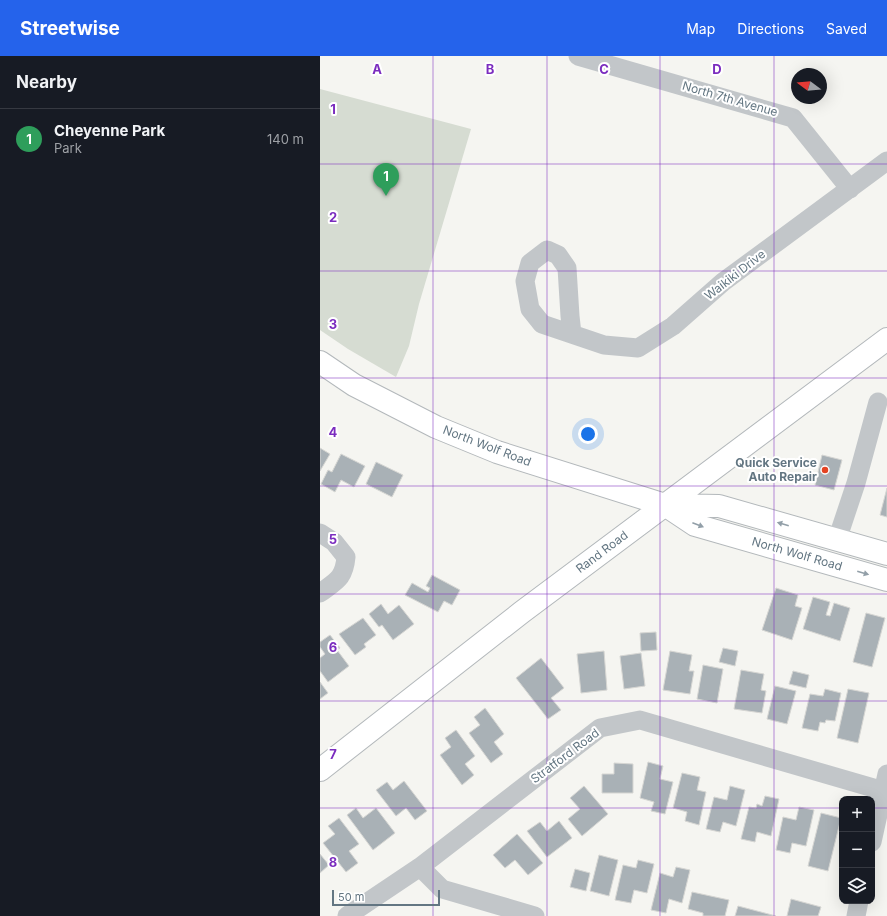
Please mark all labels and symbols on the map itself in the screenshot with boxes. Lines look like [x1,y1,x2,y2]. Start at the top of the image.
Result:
text: A [372,61,382,77]
text: B [486,61,495,77]
text: C [599,61,609,77]
text: D [712,61,722,77]
north arrow [791,68,827,104]
street label: North 7th Avenue [681,78,780,119]
text: 1 [330,101,336,117]
pin: 1 [373,163,399,196]
text: 2 [329,209,337,225]
street label: Waikiki Drive [701,246,768,303]
text: 3 [329,316,337,332]
street label: North Wolf Road [441,422,533,469]
text: 4 [329,424,338,440]
your location [578,424,598,444]
place label: Quick Service Auto Repair [735,455,817,484]
marker: Quick Service Auto Repair [820,465,830,475]
one-way arrow [776,521,788,527]
one-way arrow [693,523,705,529]
street label: Rand Road [573,527,631,576]
text: 5 [329,531,337,547]
street label: North Wolf Road [750,533,844,574]
one-way arrow [857,571,870,577]
text: 6 [329,639,337,655]
street label: Stratford Road [528,725,602,786]
text: 7 [329,746,337,762]
text: 8 [329,854,337,870]
scale bar [332,888,440,907]

